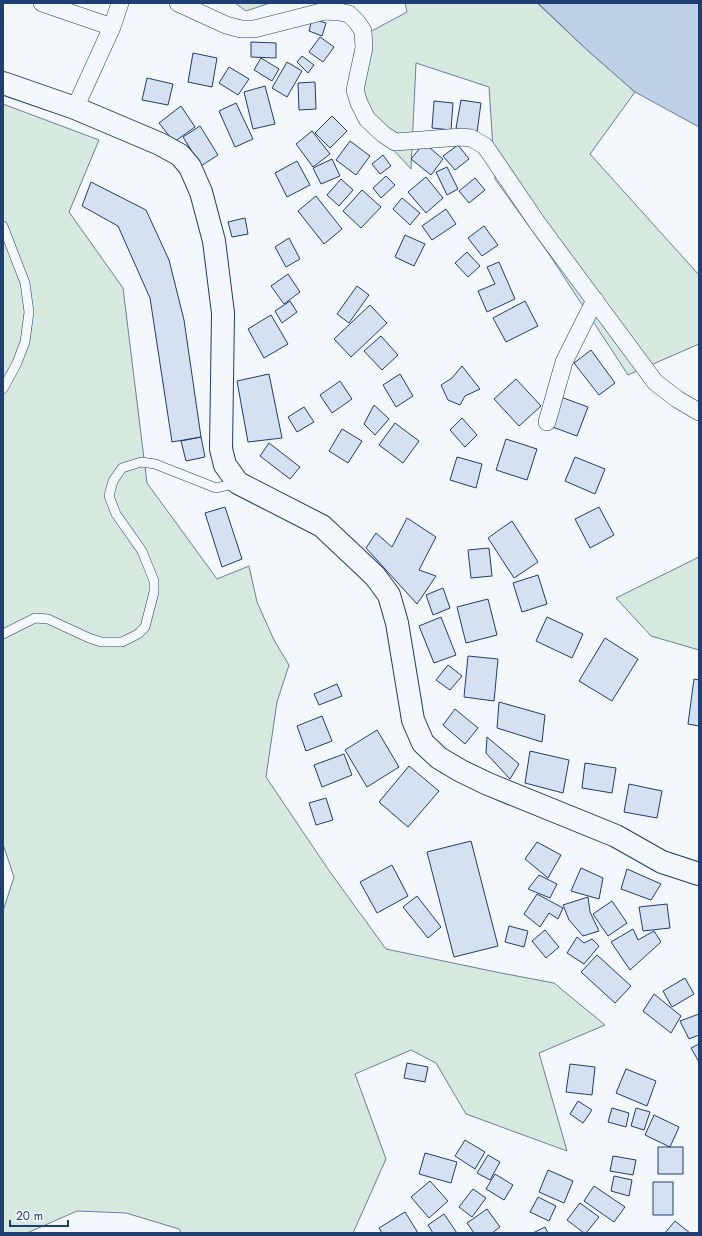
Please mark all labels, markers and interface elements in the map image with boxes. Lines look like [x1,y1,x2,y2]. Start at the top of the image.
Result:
scale bar [10,1202,68,1228]
text: 20 m [16,1207,43,1225]

